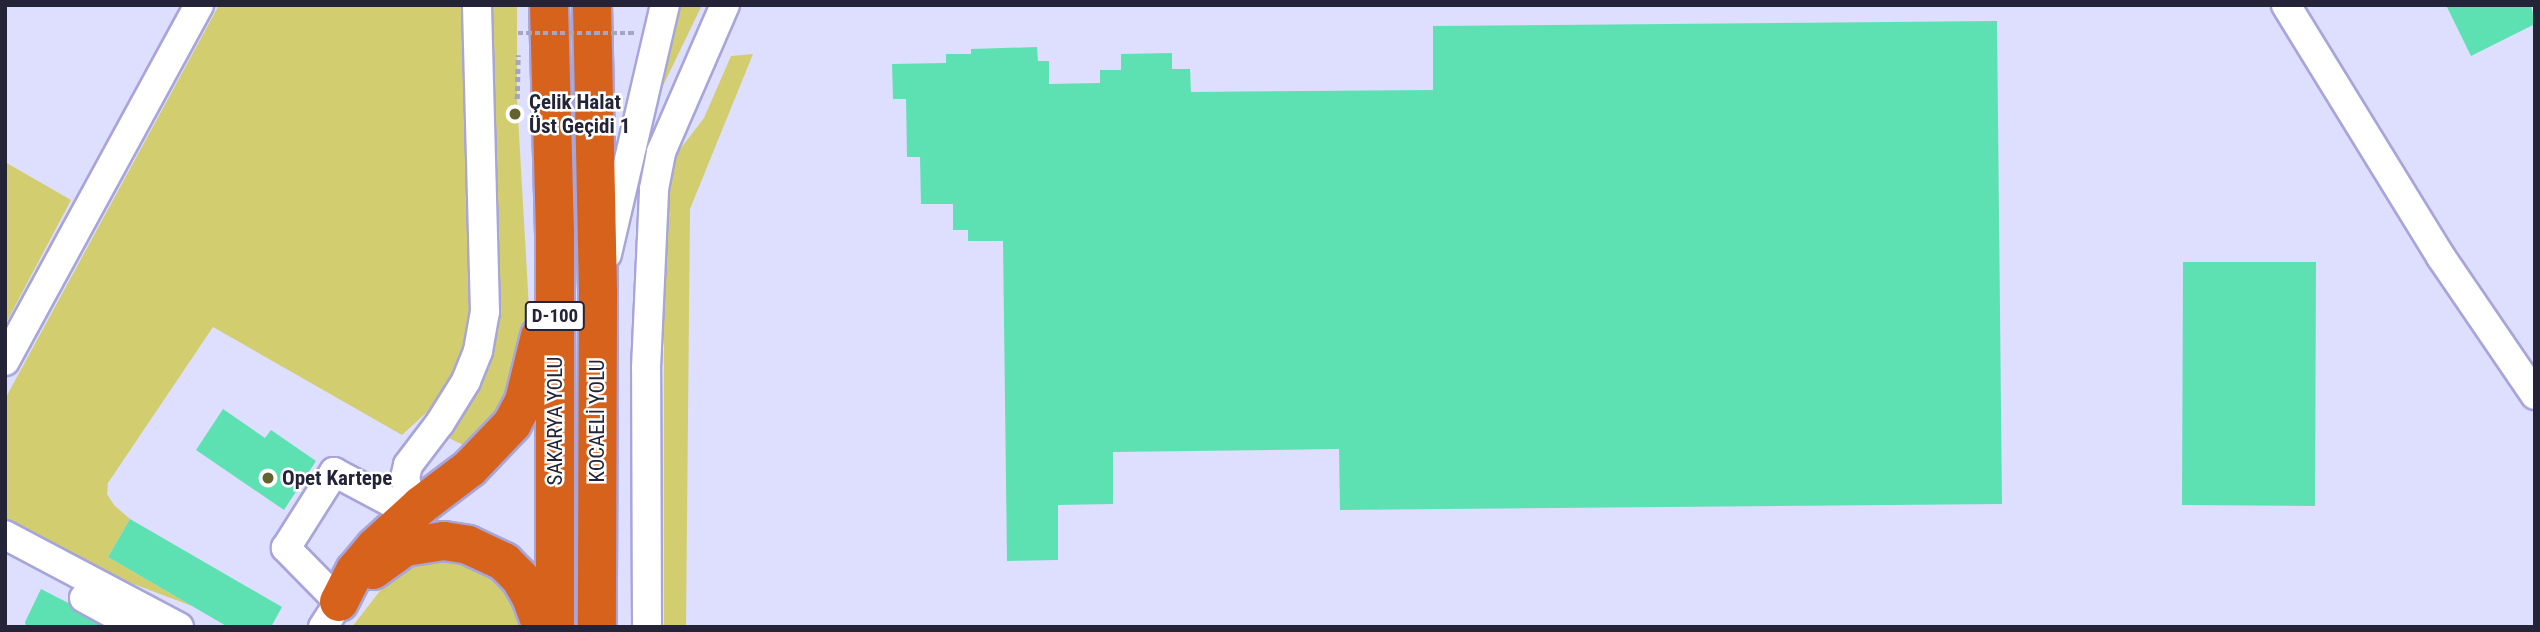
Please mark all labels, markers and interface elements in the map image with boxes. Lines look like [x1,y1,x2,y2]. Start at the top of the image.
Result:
place label: Çelik Halat Üst Geçidi 1 [529,89,630,139]
marker: Çelik Halat Üst Geçidi 1 [507,106,523,122]
road number: D-100 [524,300,586,332]
street label: SAKARYA YOLU [542,357,568,485]
street label: KOCAELİ YOLU [584,360,610,482]
place label: Opet Kartepe [282,465,392,491]
marker: Opet Kartepe [260,470,276,486]

